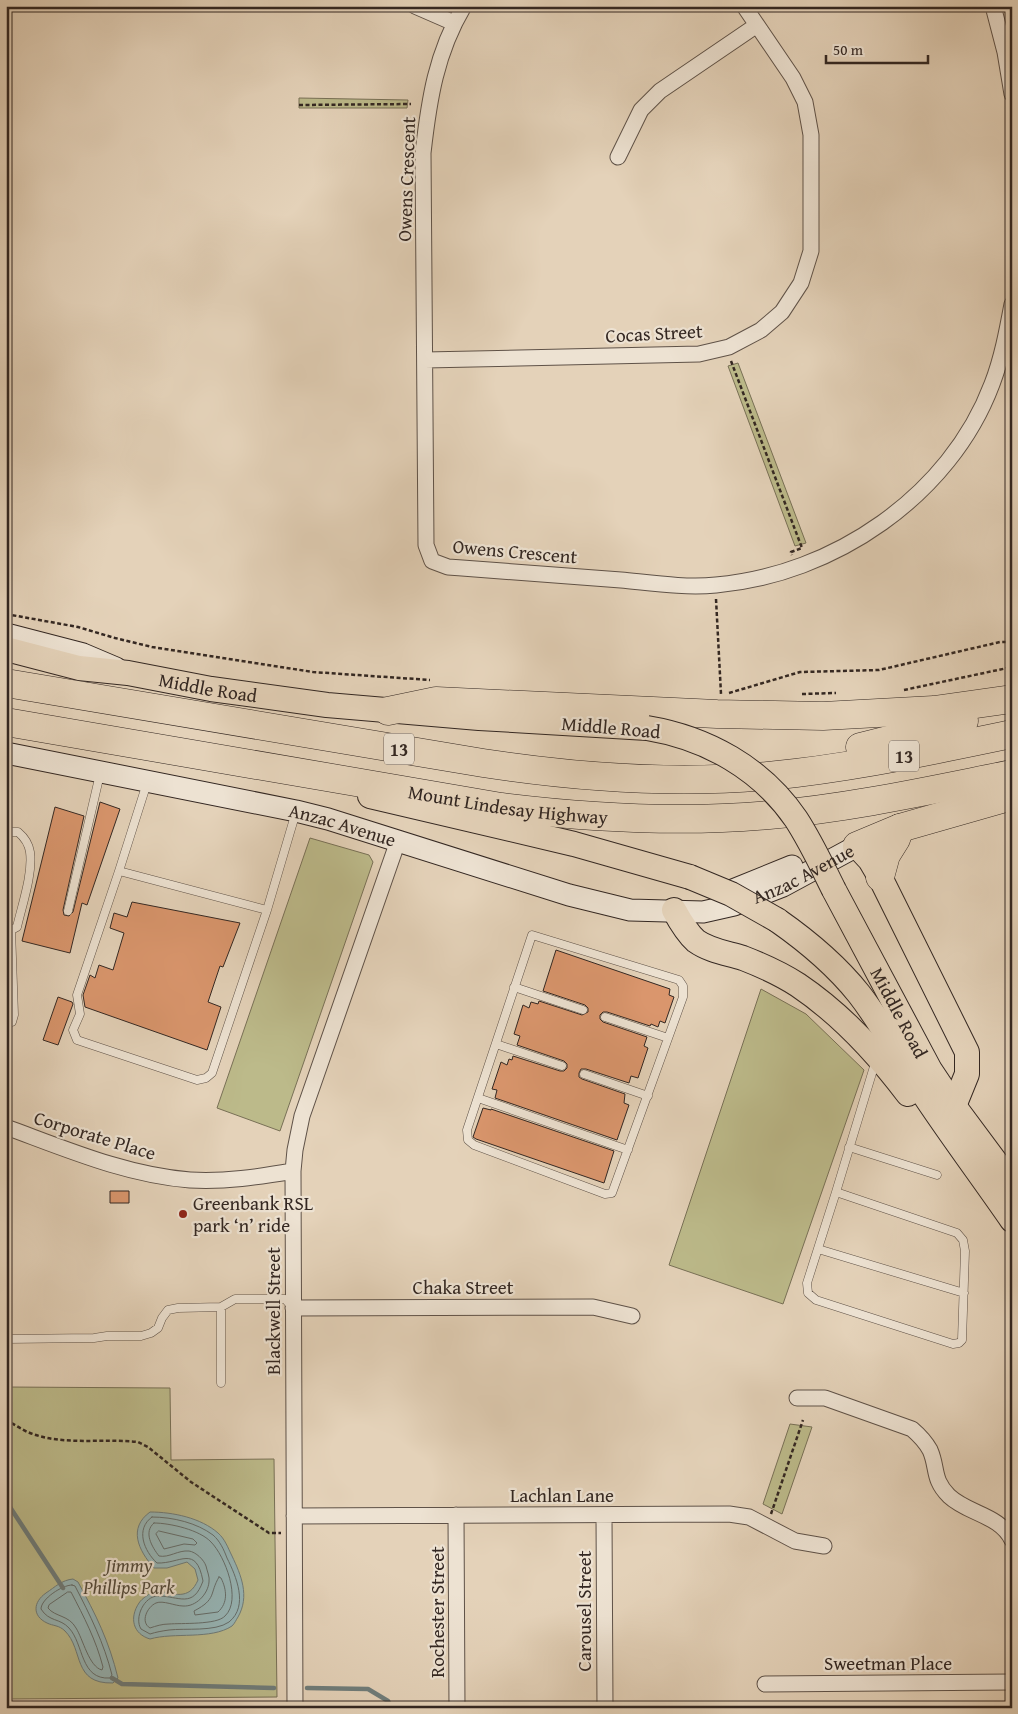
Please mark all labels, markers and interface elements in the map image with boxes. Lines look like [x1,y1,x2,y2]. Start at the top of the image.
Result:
scale bar [826,32,928,64]
text: 50 m [833,39,864,60]
street label: Owens Crescent [390,116,422,242]
street label: Cocas Street [605,316,704,350]
street label: Owens Crescent [452,532,579,570]
street label: Middle Road [156,665,260,709]
street label: Middle Road [560,709,663,745]
road number: 13 [384,734,414,764]
road number: 13 [889,740,919,771]
street label: Mount Lindesay Highway [406,777,609,831]
street label: Anzac Avenue [286,796,400,854]
street label: Anzac Avenue [748,836,859,911]
street label: Middle Road [864,962,936,1064]
street label: Corporate Place [31,1103,159,1167]
place label: Greenbank RSL park ‘n’ ride [193,1189,313,1239]
marker: Greenbank RSL park ‘n’ ride [177,1208,189,1220]
street label: Blackwell Street [259,1247,287,1375]
street label: Chaka Street [413,1273,514,1301]
street label: Lachlan Lane [510,1481,614,1509]
street label: Rochester Street [423,1546,451,1678]
street label: Carousel Street [570,1550,598,1671]
park label: Jimmy Phillips Park [82,1551,175,1601]
street label: Sweetman Place [824,1649,952,1677]

